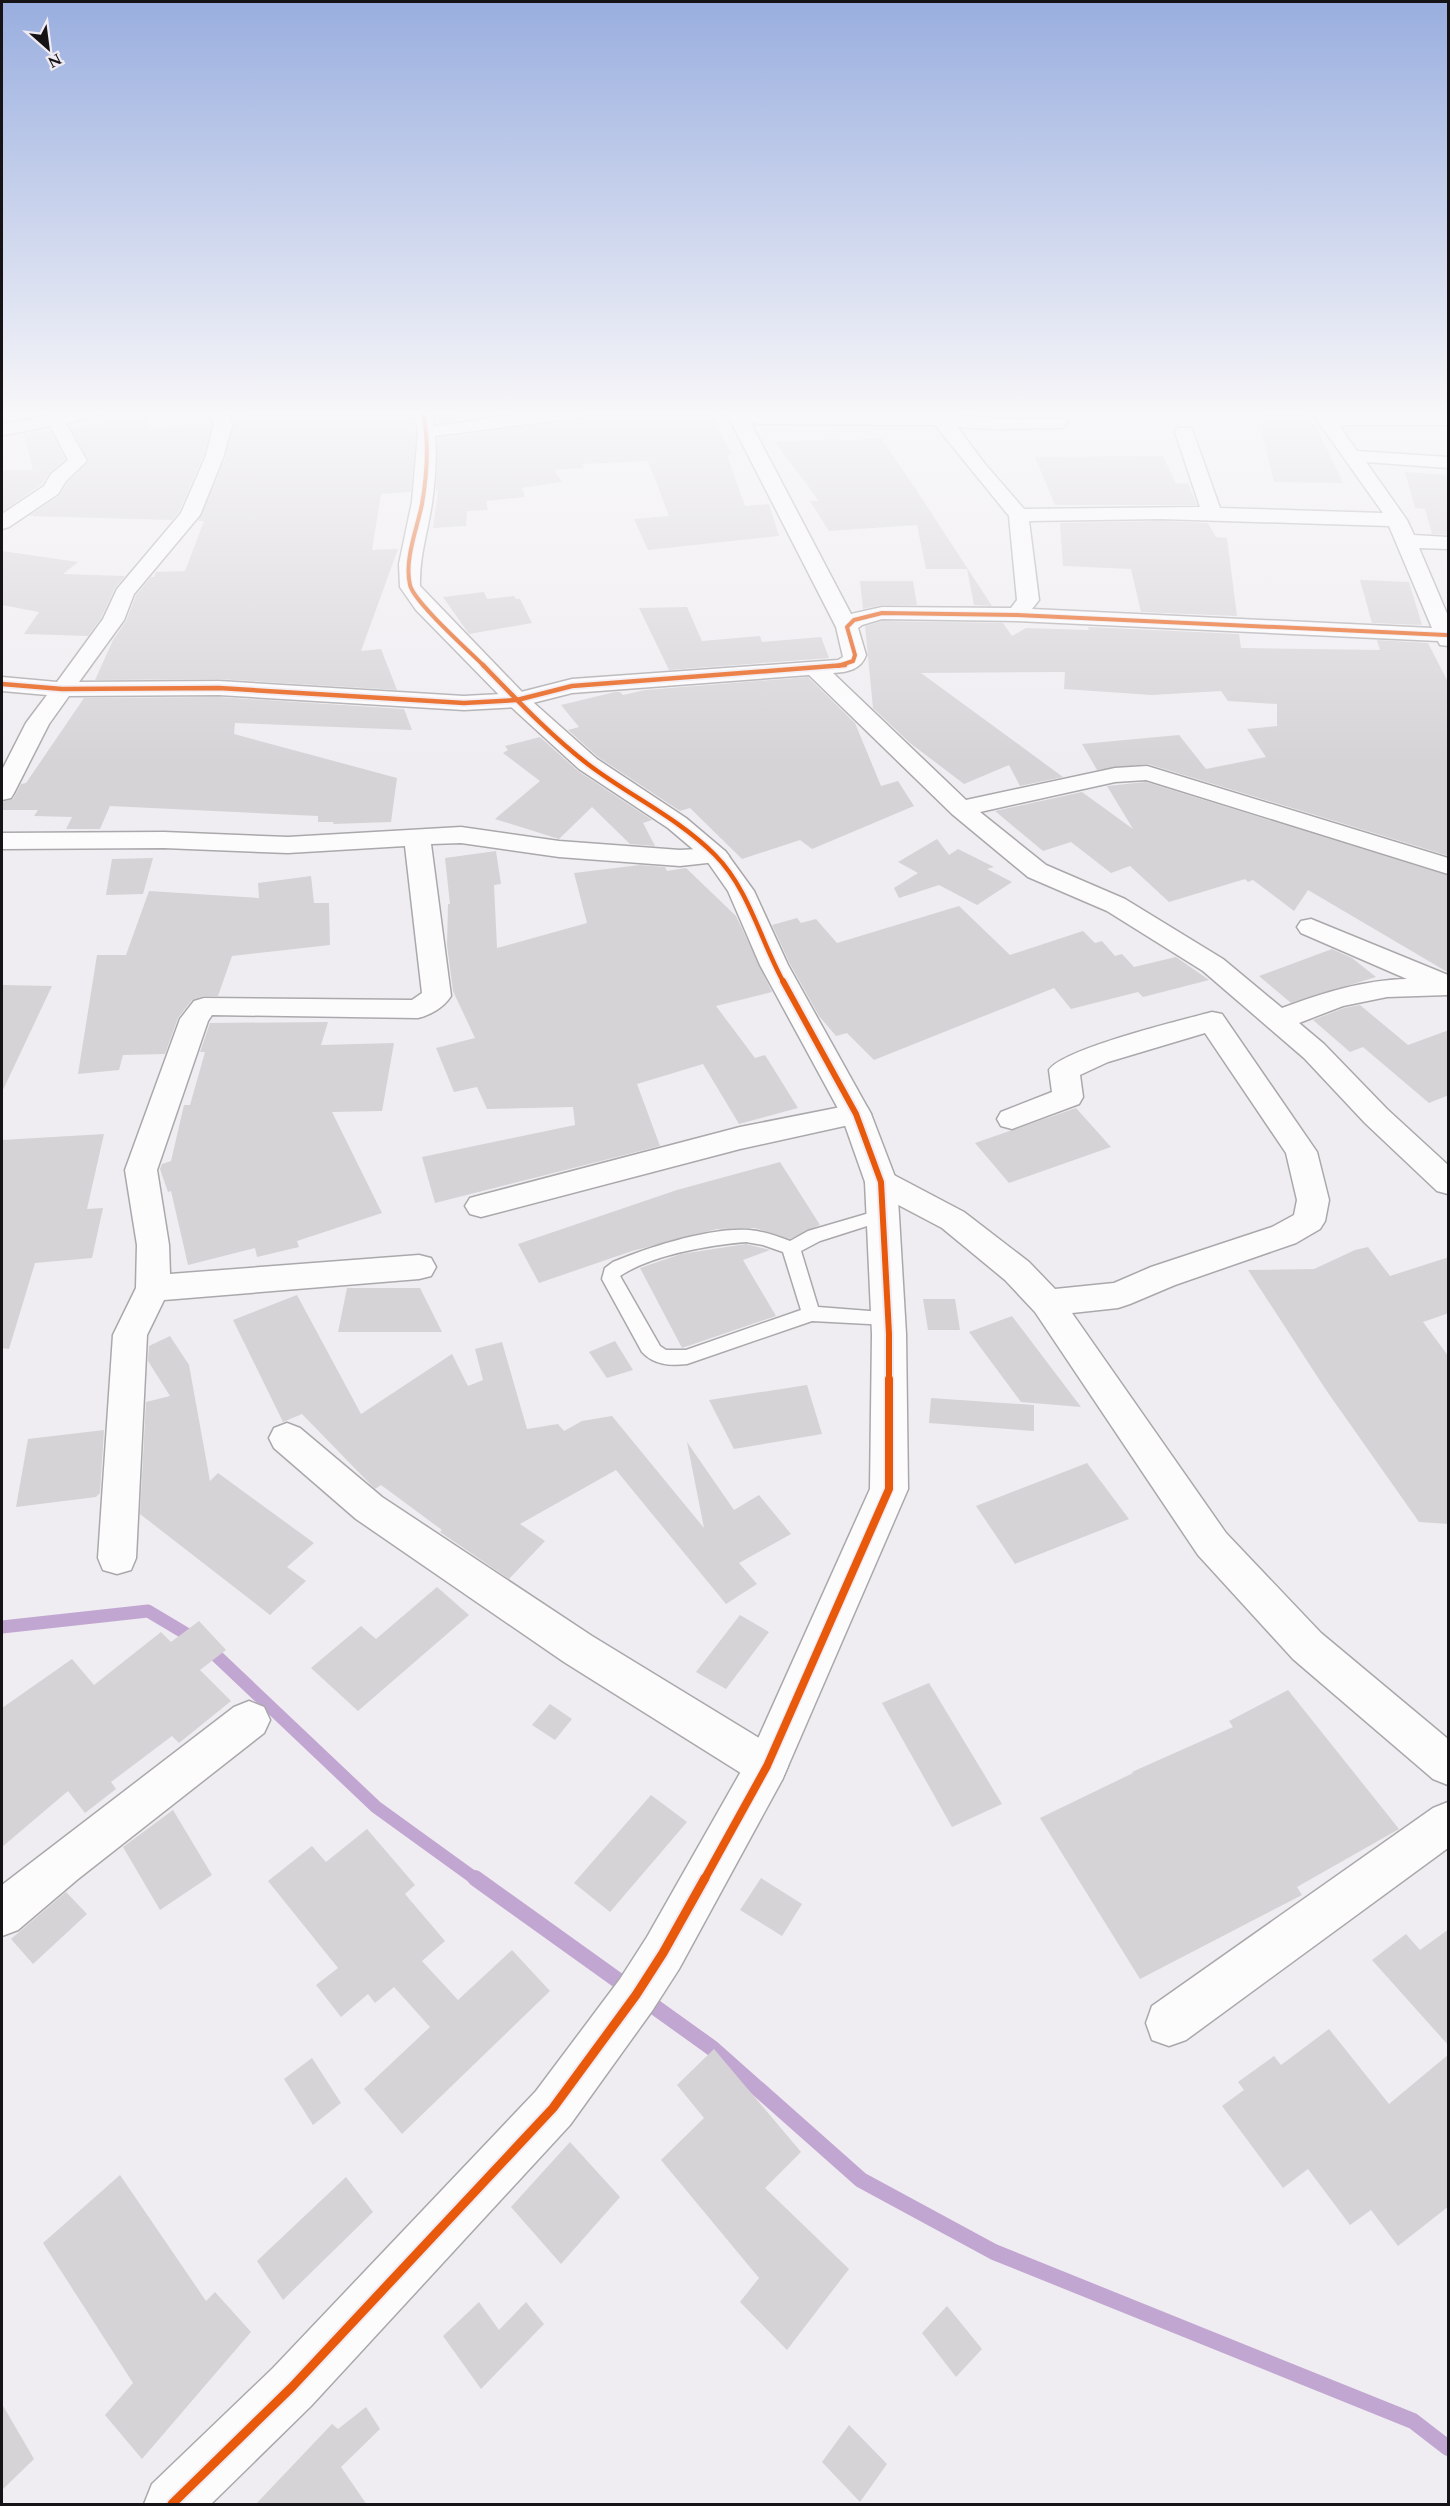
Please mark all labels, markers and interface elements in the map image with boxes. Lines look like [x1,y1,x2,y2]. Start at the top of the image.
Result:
north arrow [18,18,78,78]
text: N [43,47,66,74]

